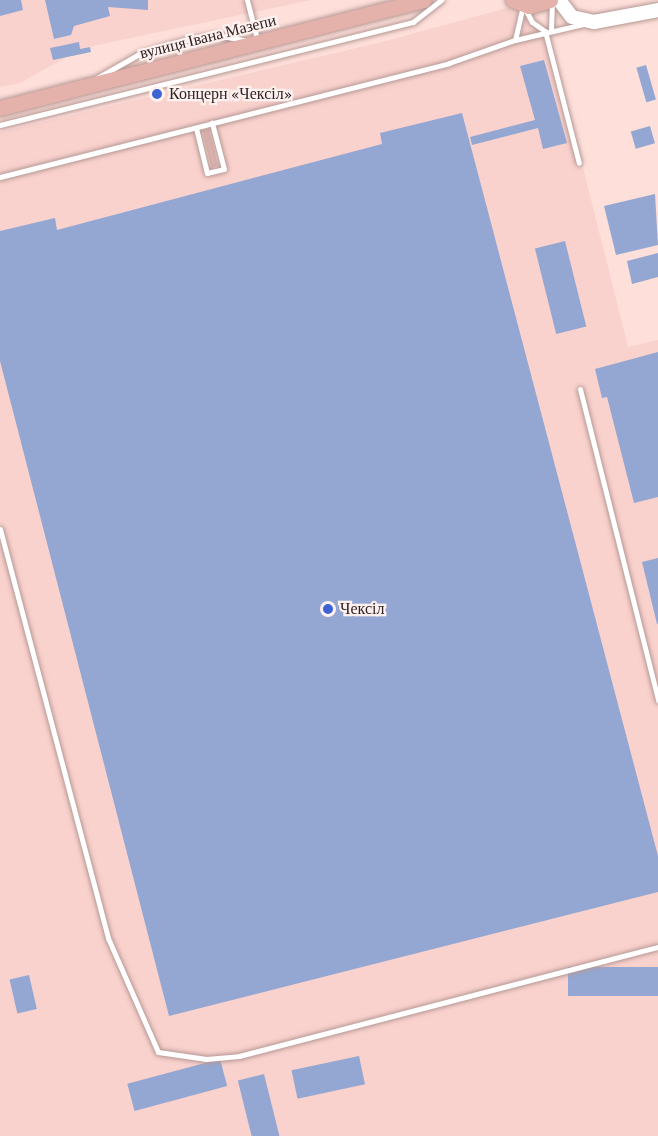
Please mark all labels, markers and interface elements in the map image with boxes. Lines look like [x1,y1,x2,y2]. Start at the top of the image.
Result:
street label: вулиця Івана Мазепи [138,11,278,63]
place label: Концерн «Чексіл» [169,84,292,104]
marker: Концерн «Чексіл» [150,87,164,101]
place label: Чексіл [340,599,384,619]
marker: Чексіл [321,602,335,616]

